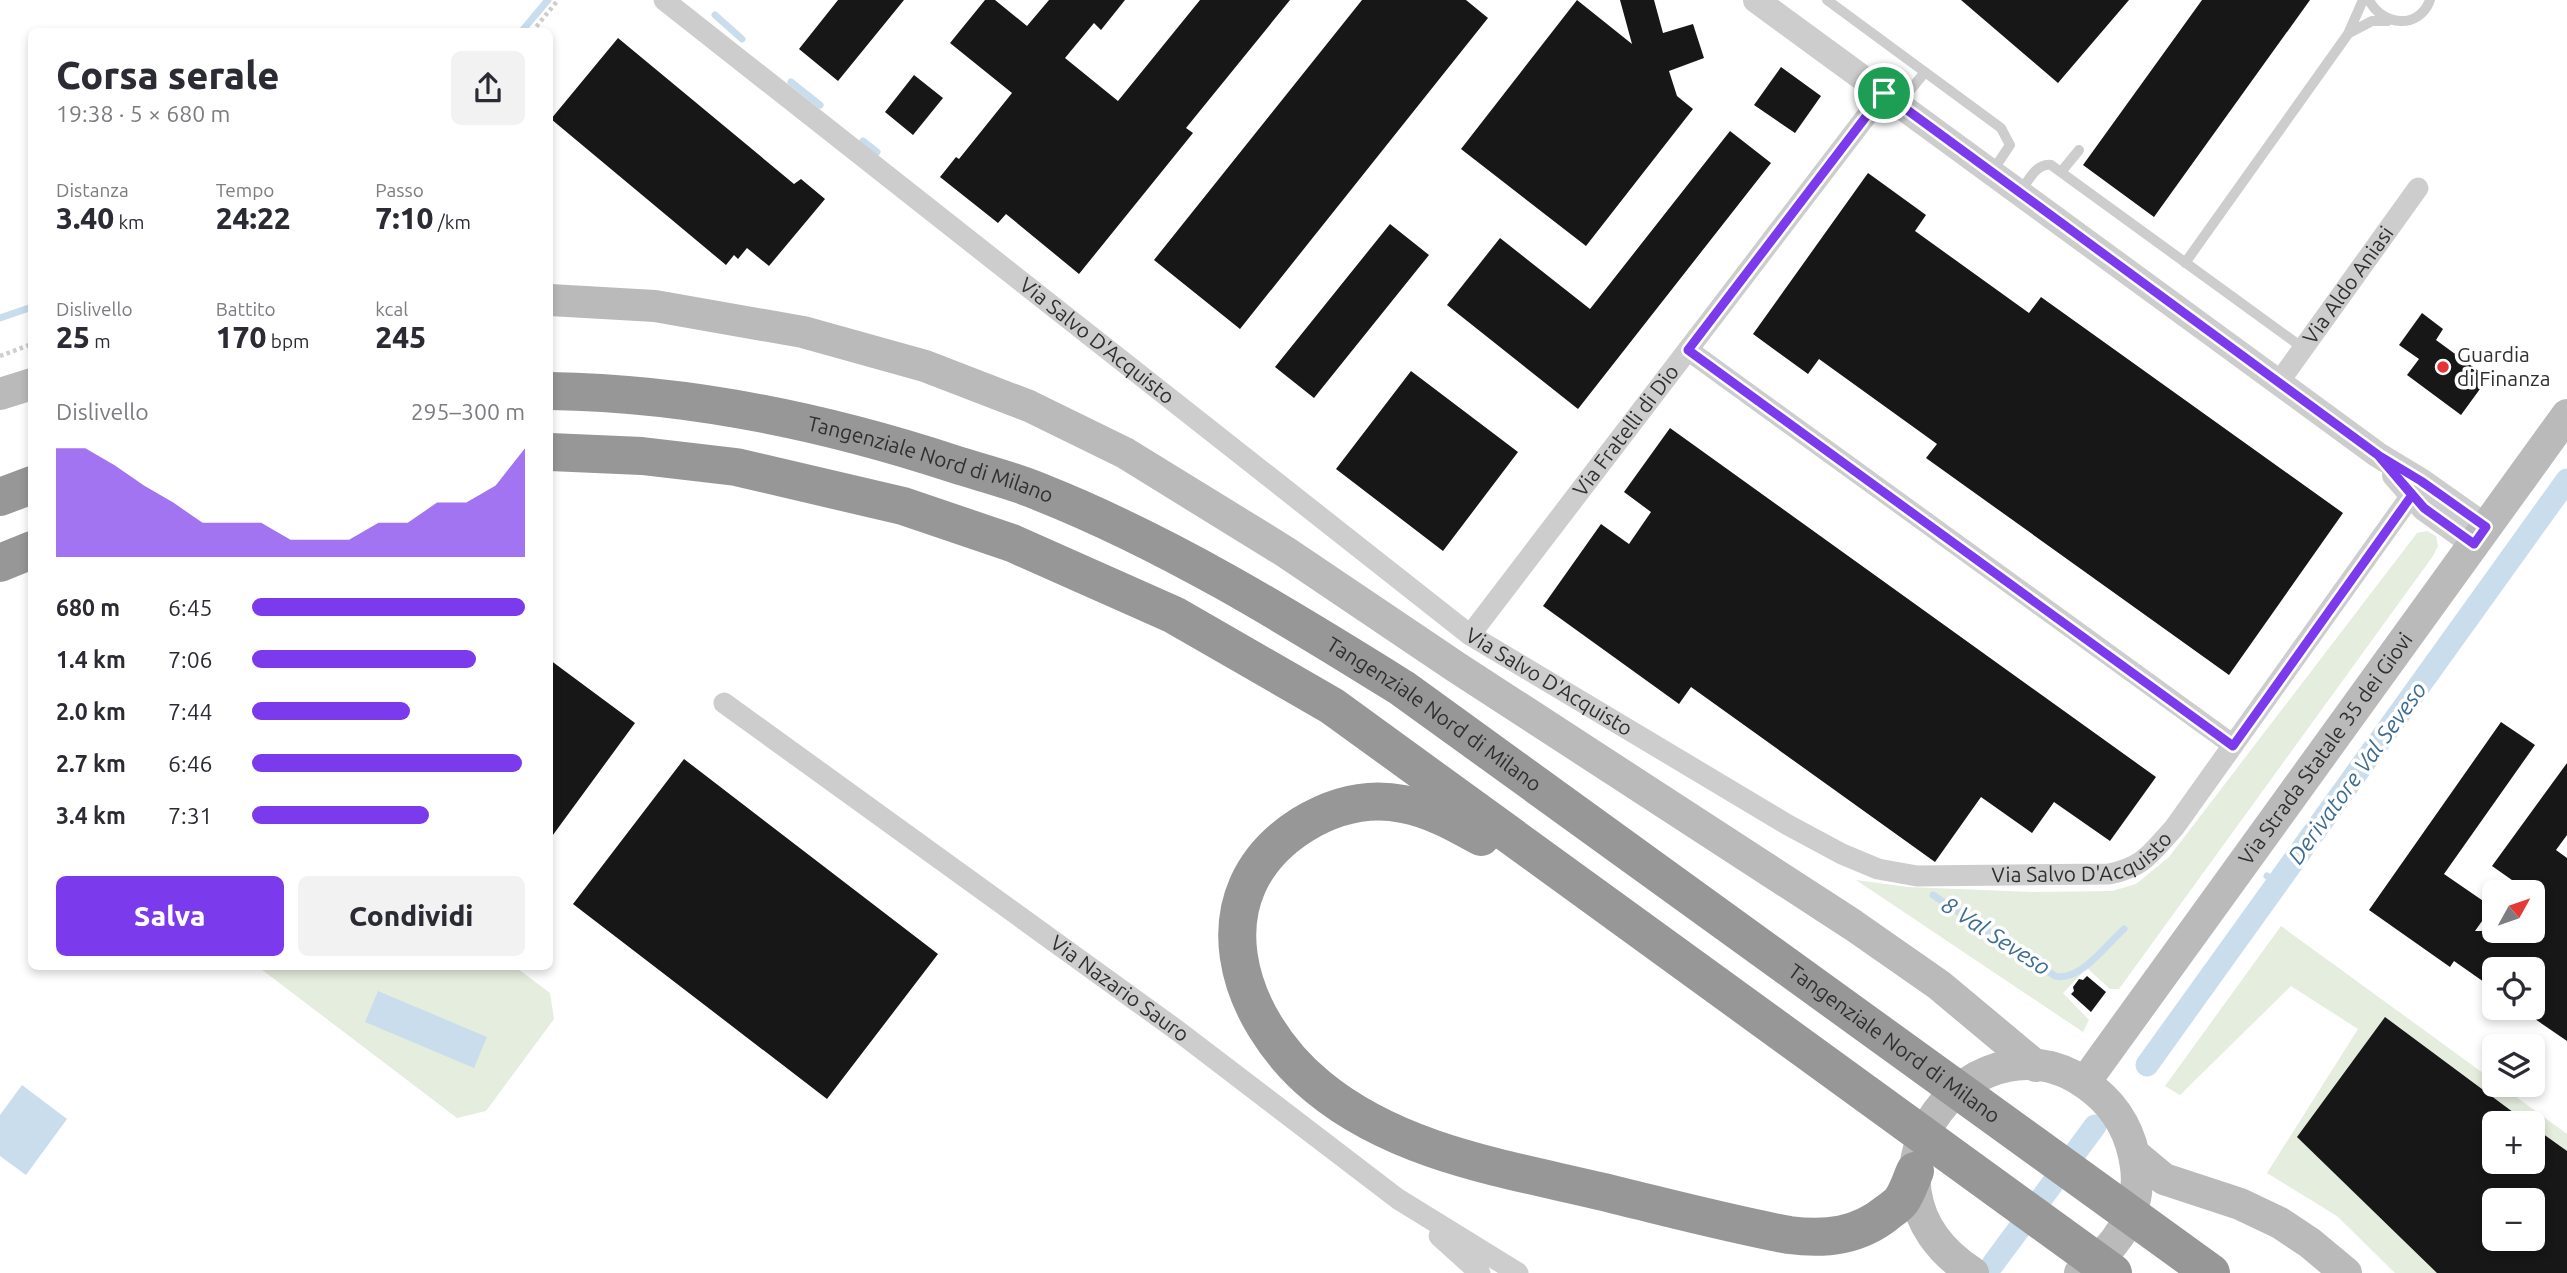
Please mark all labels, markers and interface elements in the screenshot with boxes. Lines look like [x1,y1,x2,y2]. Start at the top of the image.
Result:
button: share [451,51,525,125]
text: Corsa serale [56,54,279,96]
pin [1854,63,1914,123]
icon: arrive [1865,74,1903,112]
text: 19:38 · 5 × 680 m [56,101,230,126]
text: Distanza [56,179,129,201]
text: Tempo [216,179,274,201]
text: Passo [375,179,424,201]
text: 3.40 [56,201,114,235]
text: 24:22 [216,201,291,235]
text: 7:10 [375,201,433,235]
text: km [114,211,144,233]
text: /km [433,211,471,233]
street label: Via Aldo Aniasi [2297,221,2398,348]
street label: Via Salvo D'Acquisto [1015,272,1179,408]
text: Dislivello [56,298,133,320]
text: Battito [216,298,276,320]
text: kcal [375,298,408,320]
text: 25 [56,320,90,354]
text: 170 [216,320,266,354]
text: 245 [375,320,426,354]
text: m [90,330,111,352]
text: bpm [266,330,309,352]
place label: Guardia di Finanza [2457,342,2551,390]
marker: Guardia di Finanza [2435,359,2451,375]
street label: Via Fratelli di Dio [1567,360,1683,501]
text: Dislivello [56,399,149,424]
text: 295–300 m [411,399,525,424]
street label: Tangenziale Nord di Milano [805,411,1057,507]
text: 680 m [56,595,120,620]
text: 6:45 [168,595,213,620]
street label: Via Salvo D'Acquisto [1462,622,1637,740]
street label: Via Strada Statale 35 dei Giovi [2233,628,2417,869]
street label: Tangenziale Nord di Milano [1323,631,1546,796]
text: 1.4 km [56,647,126,672]
text: 7:06 [168,647,213,672]
water label: Derivatore Val Seveso [2282,677,2431,868]
text: 2.0 km [56,699,126,724]
text: 7:44 [168,699,213,724]
text: 2.7 km [56,751,126,776]
text: 6:46 [168,751,213,776]
text: 3.4 km [56,803,126,828]
text: 7:31 [168,803,213,828]
street label: Via Salvo D'Acquisto [1991,826,2176,886]
button: Salva [56,876,284,956]
button: Condividi [298,876,525,956]
north arrow [2482,880,2544,943]
map controls [2482,880,2545,1251]
water label: 8 Val Seveso [1938,891,2055,980]
street label: Via Nazario Sauro [1046,930,1194,1046]
button: locate [2482,957,2545,1020]
street label: Tangenziale Nord di Milano [1784,958,2005,1128]
button: layers [2482,1034,2545,1097]
button: + [2482,1111,2545,1174]
button: − [2482,1188,2545,1251]

